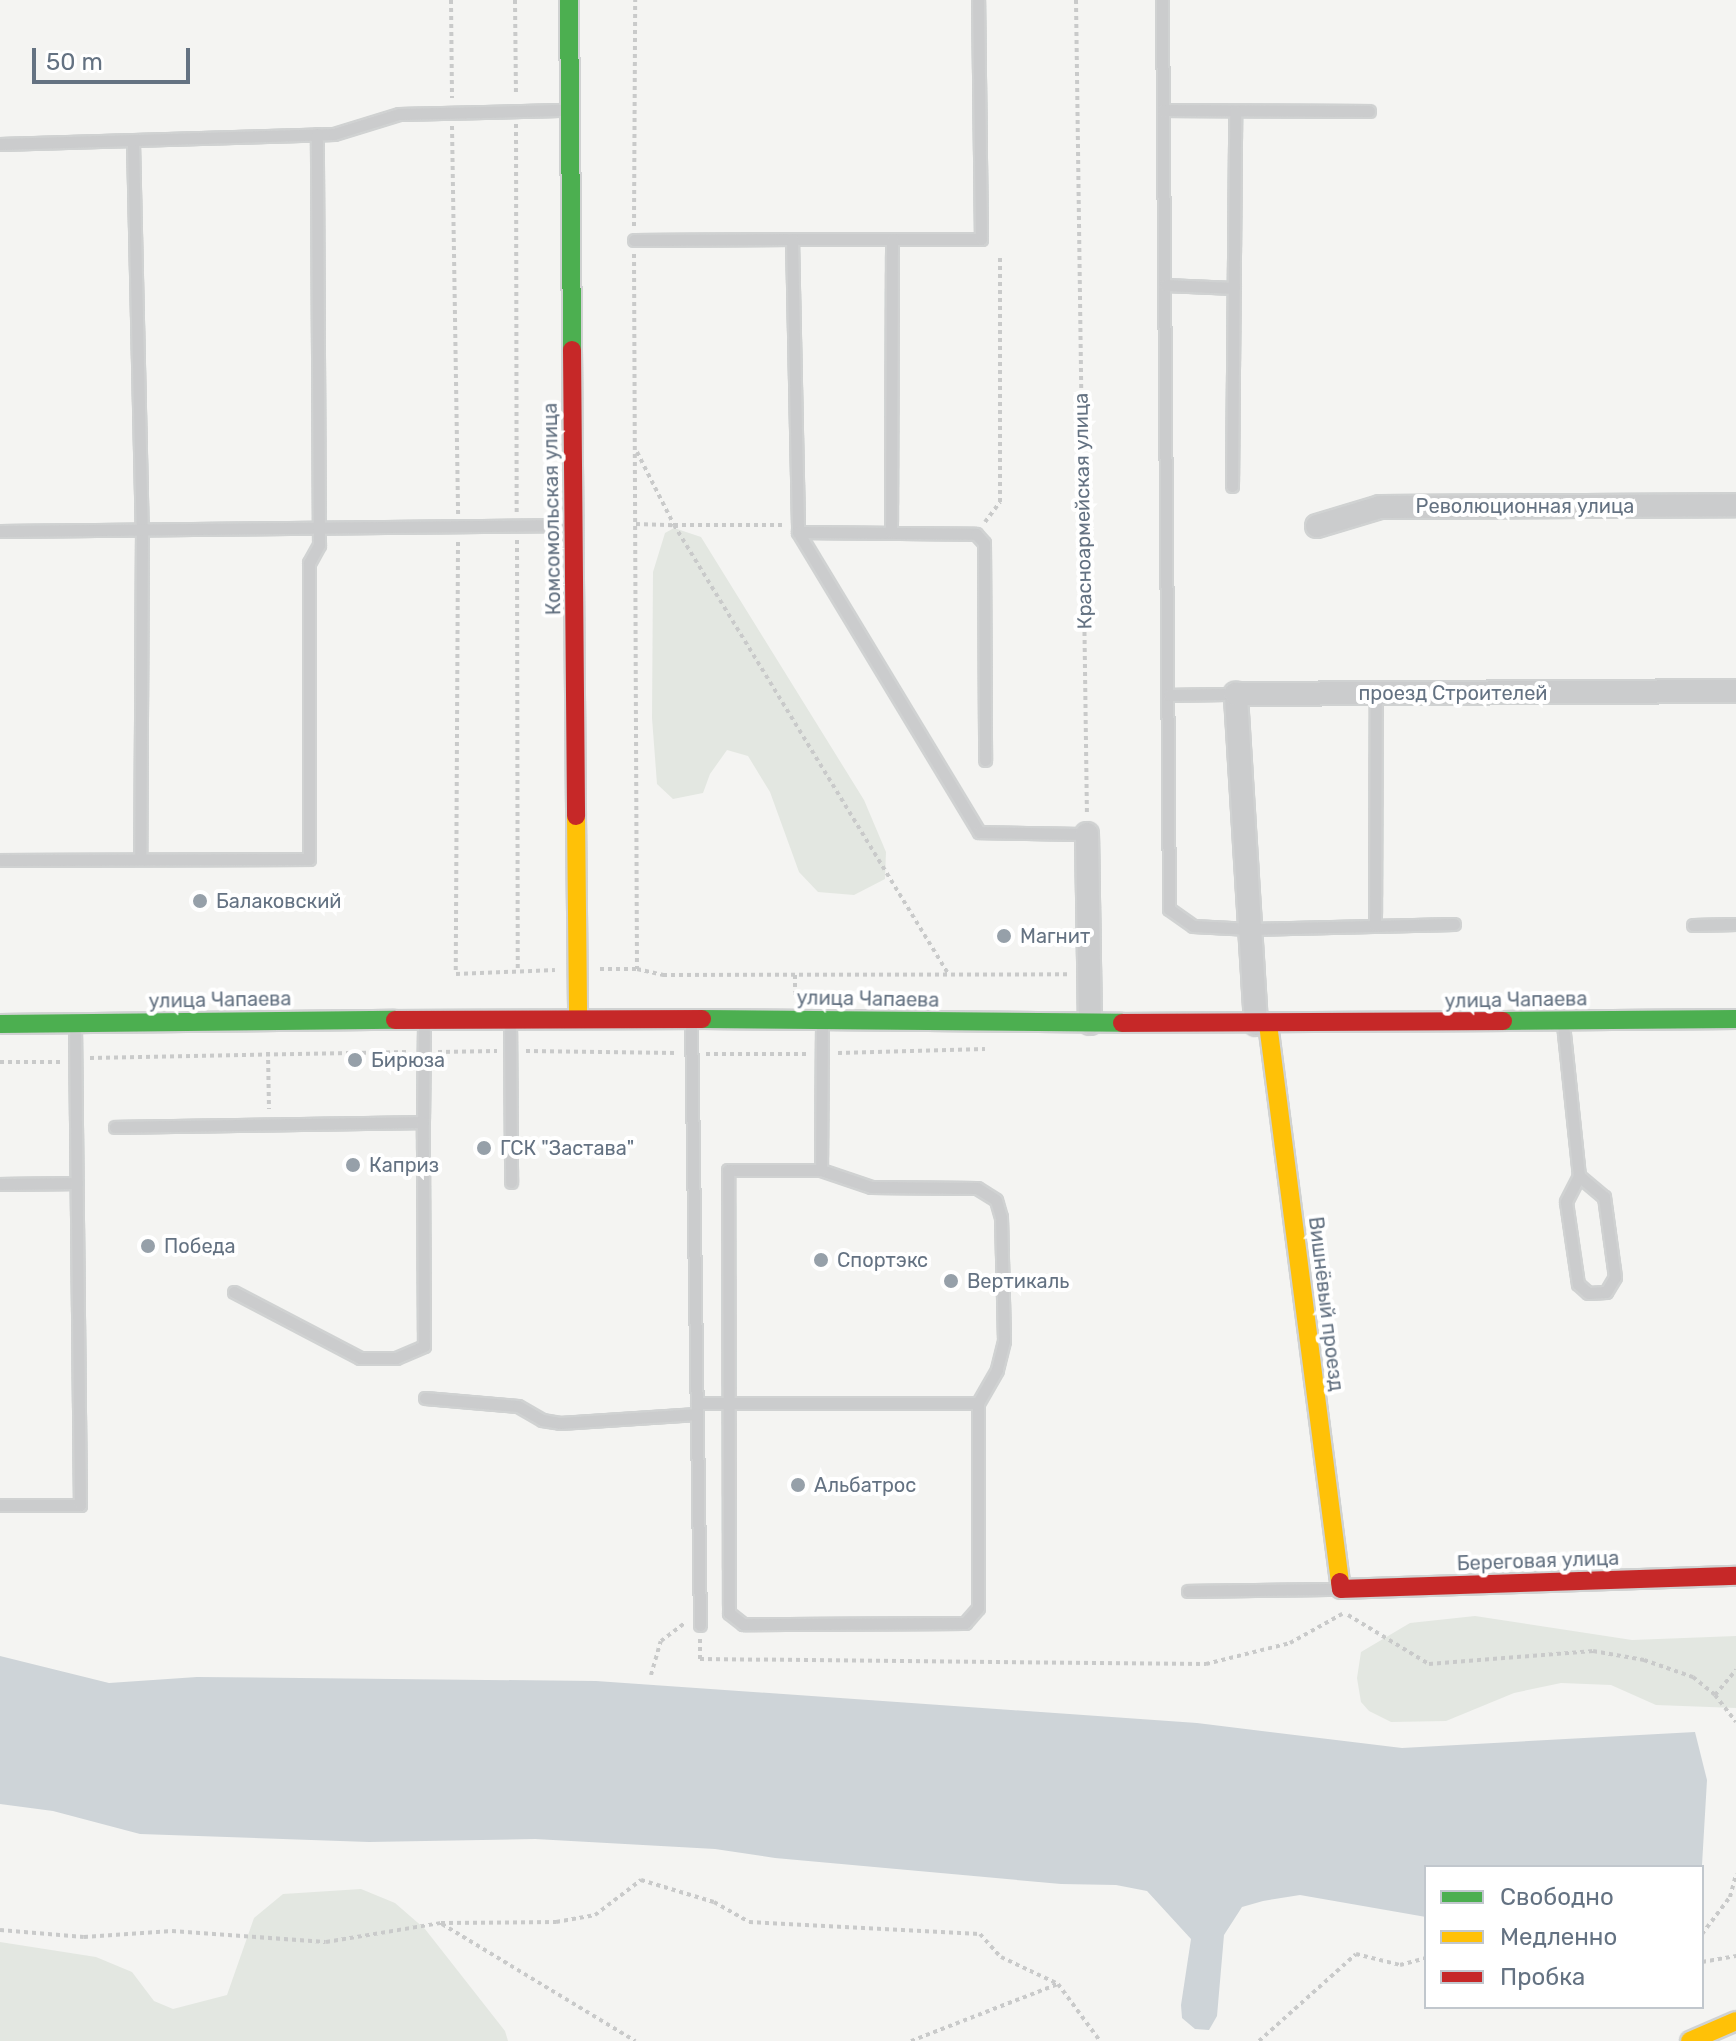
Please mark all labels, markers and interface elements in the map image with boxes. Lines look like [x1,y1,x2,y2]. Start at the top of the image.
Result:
scale bar [36,32,194,82]
text: 50 m [46,48,103,76]
street label: Красноармейская улица [1069,393,1097,629]
street label: Комсомольская улица [538,403,566,615]
street label: Революционная улица [1416,494,1634,518]
street label: проезд Строителей [1358,681,1548,705]
place label: Балаковский [216,889,342,913]
marker: Балаковский [191,892,209,910]
place label: Магнит [1020,924,1090,948]
marker: Магнит [995,927,1013,945]
street label: улица Чапаева [796,986,940,1012]
street label: улица Чапаева [148,987,292,1013]
street label: улица Чапаева [1444,987,1588,1013]
place label: Бирюза [371,1048,445,1072]
marker: Бирюза [346,1051,364,1069]
place label: ГСК "Застава" [500,1136,634,1160]
marker: ГСК "Застава" [475,1139,493,1157]
place label: Каприз [369,1153,439,1177]
marker: Каприз [344,1156,362,1174]
street label: Вишнёвый проезд [1303,1215,1349,1393]
place label: Победа [164,1234,236,1258]
marker: Победа [139,1237,157,1255]
place label: Спортэкс [837,1248,928,1272]
marker: Спортэкс [812,1251,830,1269]
place label: Вертикаль [967,1269,1069,1293]
marker: Вертикаль [942,1272,960,1290]
place label: Альбатрос [814,1473,916,1497]
marker: Альбатрос [789,1476,807,1494]
street label: Береговая улица [1456,1546,1620,1576]
legend [1424,1865,1704,2009]
text: Свободно [1500,1883,1614,1911]
text: Медленно [1500,1923,1617,1951]
text: Пробка [1500,1963,1585,1991]

